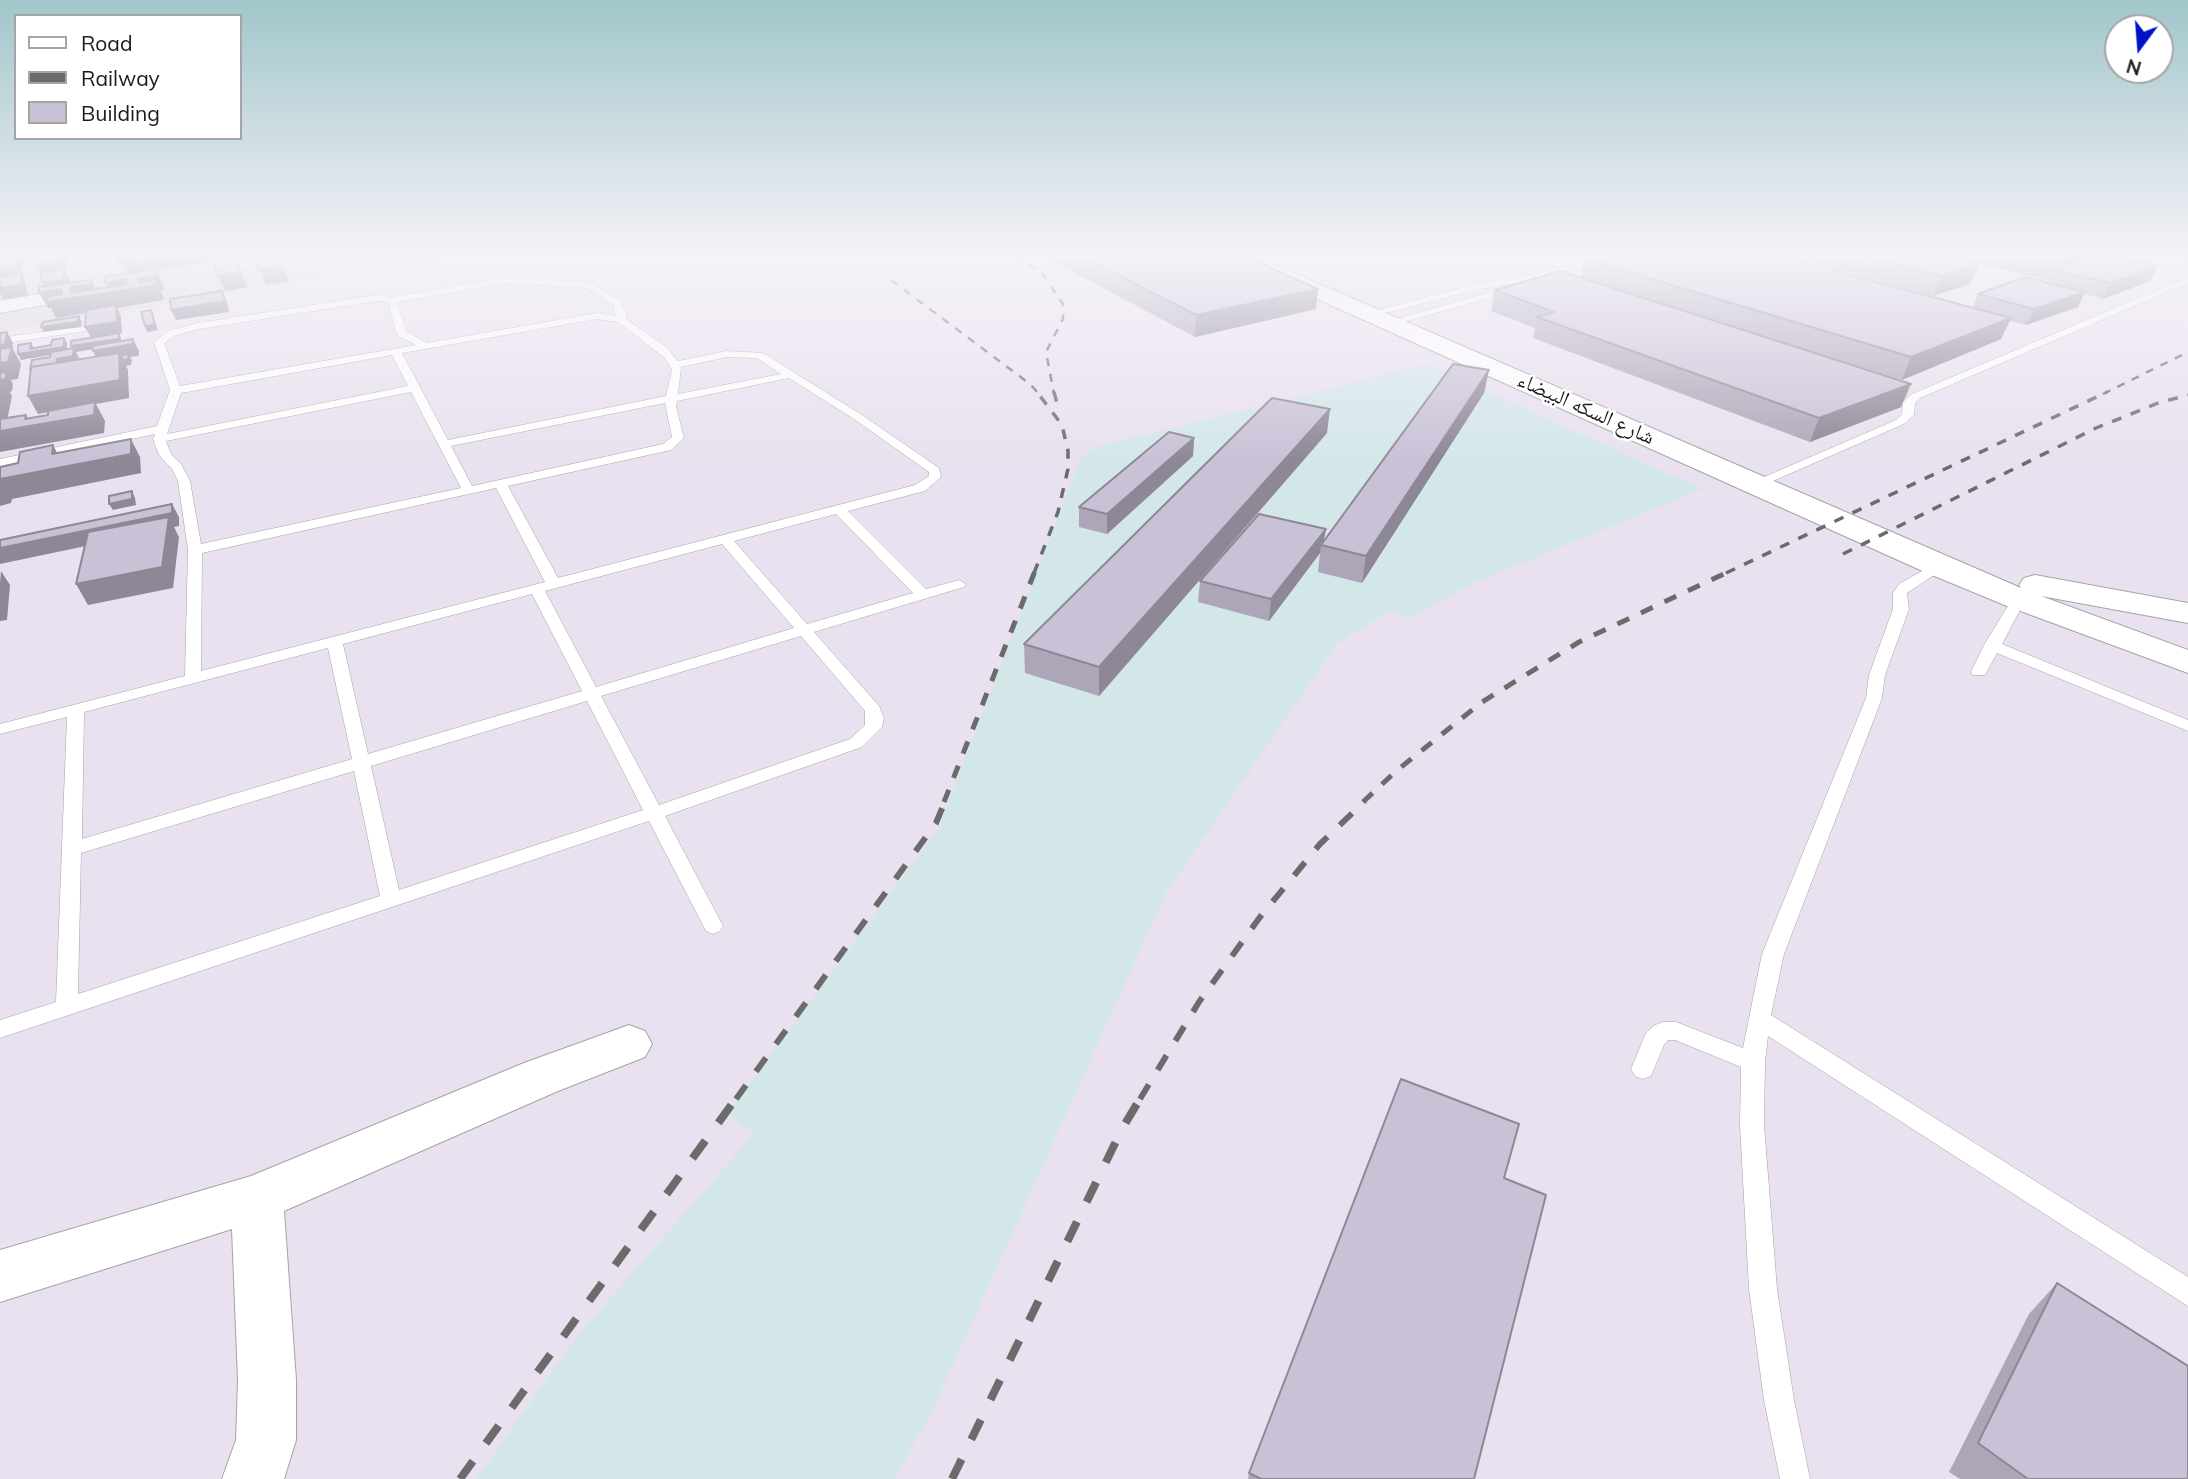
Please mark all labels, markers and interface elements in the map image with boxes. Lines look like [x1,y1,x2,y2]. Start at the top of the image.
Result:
legend [14,14,242,140]
north arrow [2104,14,2174,84]
text: Road [81,30,132,56]
text: N [2124,54,2144,81]
text: Railway [81,65,160,91]
text: Building [81,100,160,126]
street label: شارع السكه البيضاء [1514,368,1658,450]

